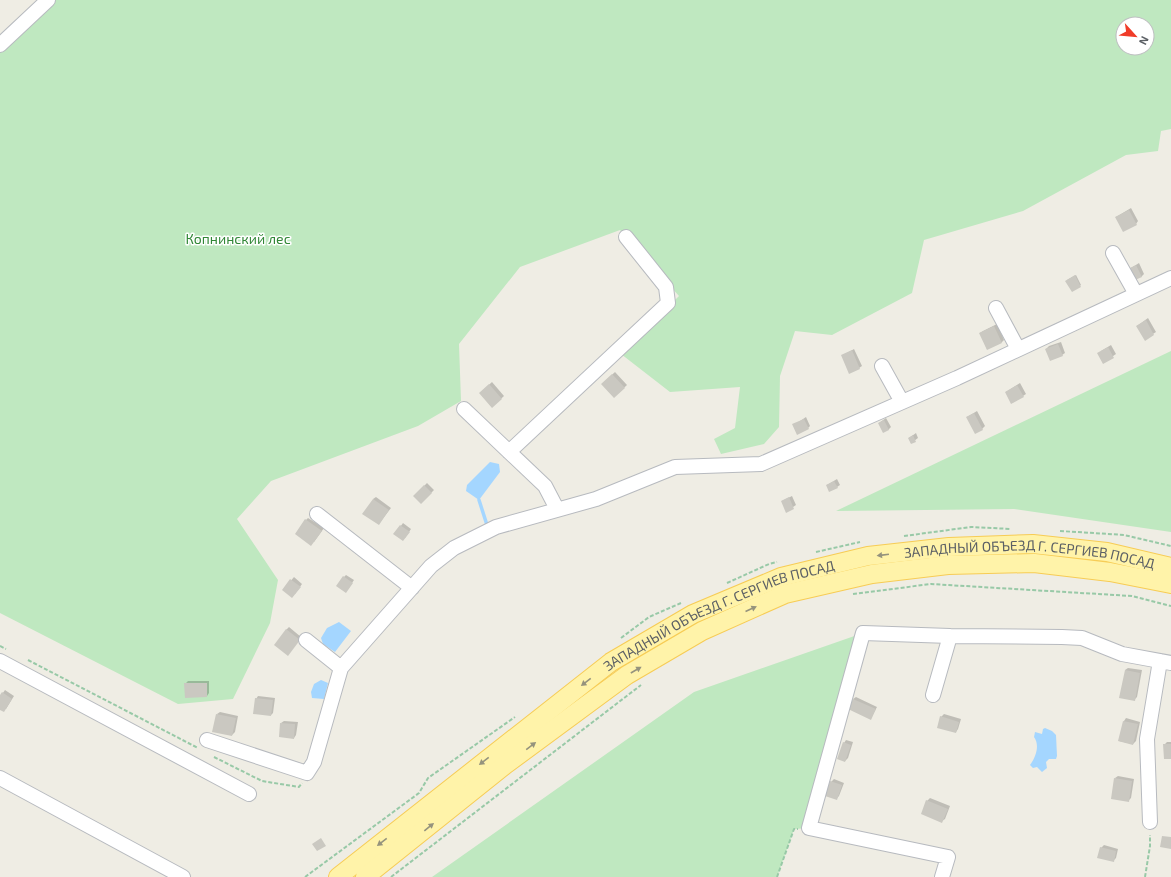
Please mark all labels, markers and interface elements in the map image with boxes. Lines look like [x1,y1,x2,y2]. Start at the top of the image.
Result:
north arrow [1115,16,1155,56]
text: N [1137,34,1152,47]
park label: Копнинский лес [185,230,291,247]
street label: ЗАПАДНЫЙ ОБЪЕЗД Г. СЕРГИЕВ ПОСАД [903,535,1157,572]
one-way arrow [876,551,889,558]
street label: ЗАПАДНЫЙ ОБЪЕЗД Г. СЕРГИЕВ ПОСАД [599,556,836,674]
one-way arrow [745,606,756,612]
one-way arrow [630,666,642,673]
one-way arrow [581,678,592,686]
one-way arrow [526,743,536,751]
one-way arrow [478,757,489,766]
one-way arrow [423,822,434,831]
one-way arrow [376,838,387,847]

